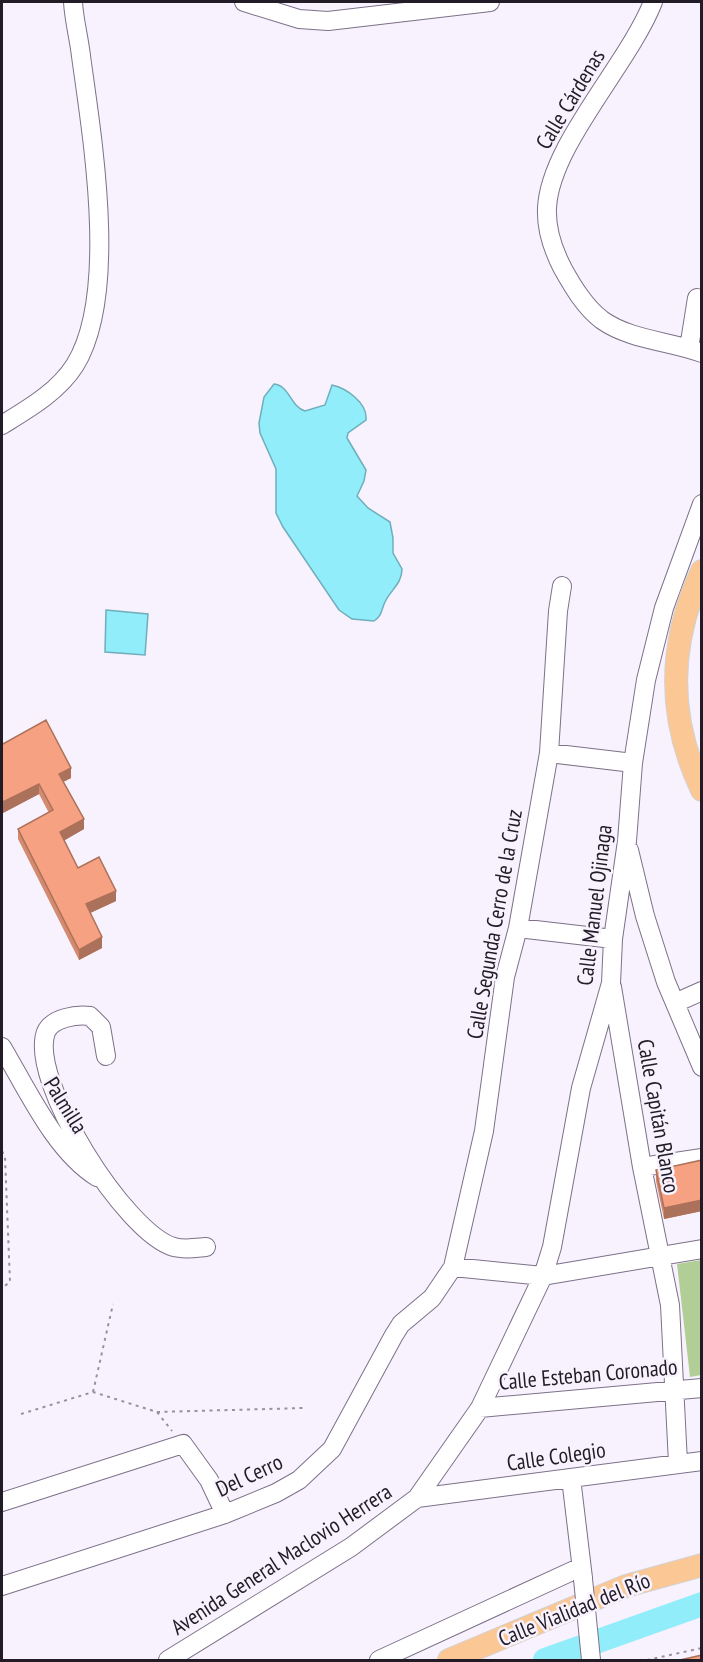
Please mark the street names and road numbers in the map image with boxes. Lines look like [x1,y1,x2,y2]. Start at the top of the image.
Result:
street label: Calle Cárdenas [529,44,611,154]
street label: Calle Segunda Cerro de la Cruz [460,807,528,1041]
street label: Calle Manuel Ojinaga [570,823,618,987]
street label: Calle Capitán Blanco [632,1037,686,1195]
street label: Palmilla [38,1072,94,1138]
street label: Calle Esteban Coronado [498,1352,678,1396]
street label: Calle Colegio [505,1435,607,1477]
street label: Del Cerro [211,1447,287,1503]
street label: Avenida General Maclovio Herrera [165,1477,397,1641]
street label: Calle Vialidad del Río [494,1566,654,1652]

